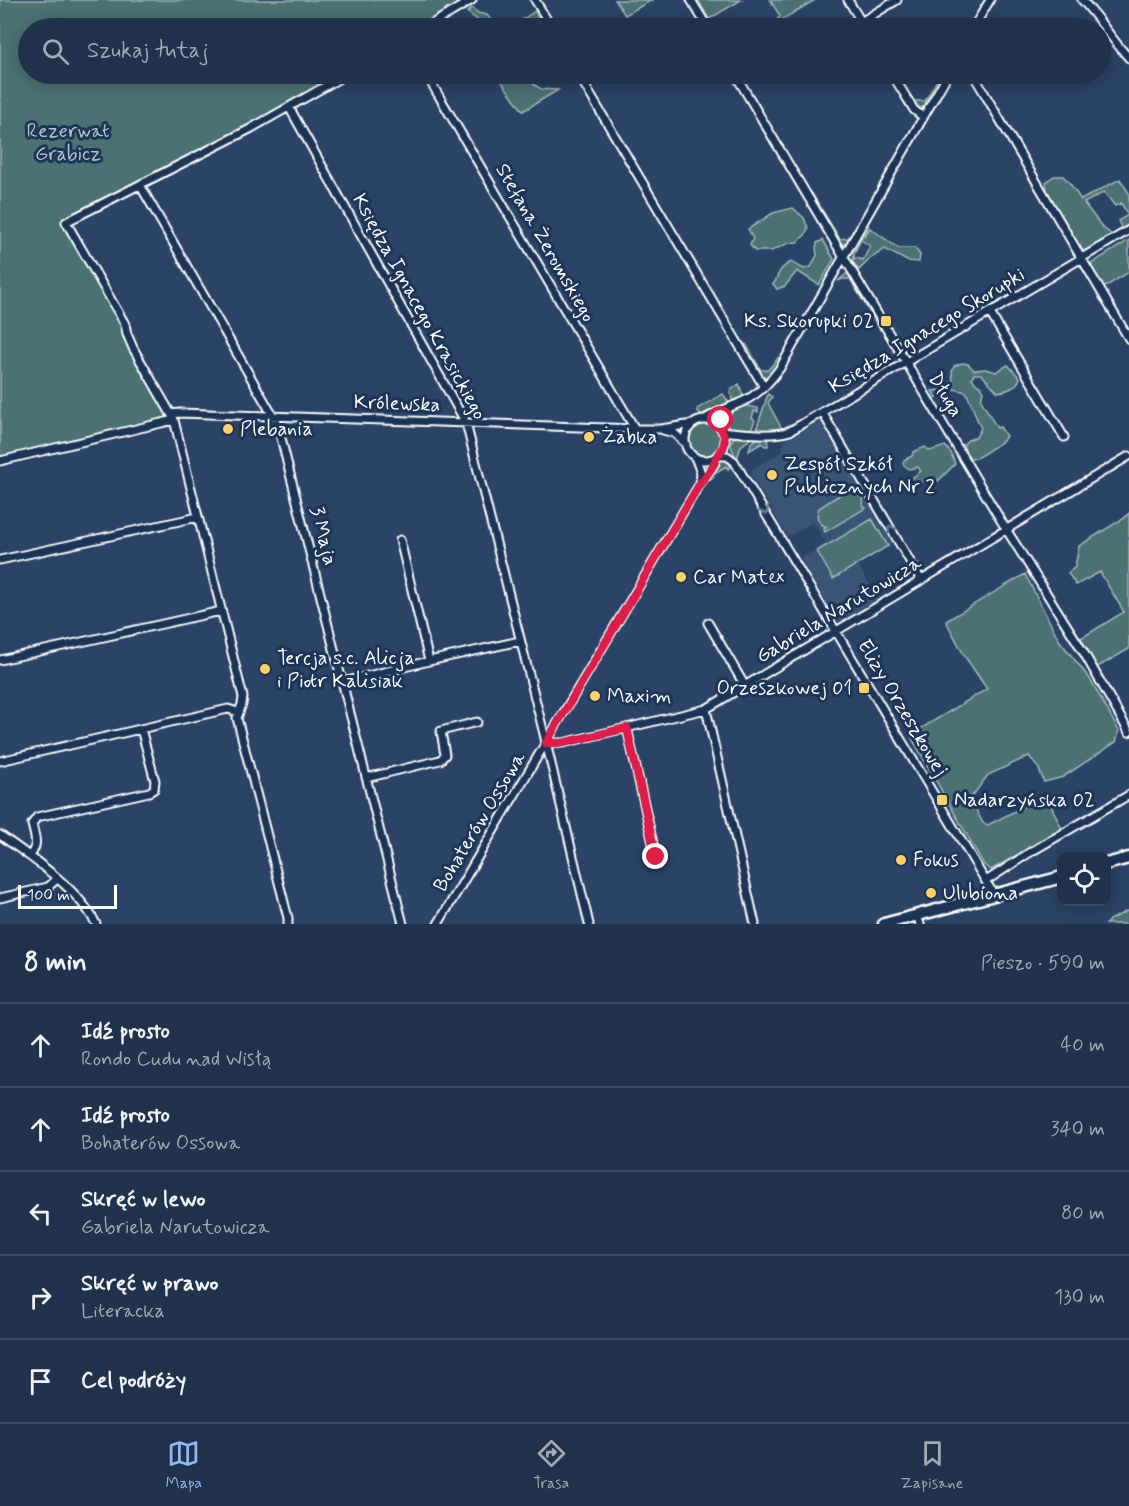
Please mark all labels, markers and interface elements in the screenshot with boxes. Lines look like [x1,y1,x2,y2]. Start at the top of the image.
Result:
search box [18,18,1111,84]
icon: search [39,35,72,68]
text: Szukaj tutaj [87,37,209,65]
park label: Rezerwat Grabicz [26,118,110,168]
street label: Stefana Żeromskiego [489,159,601,327]
street label: Księdza Ignacego Krasickiego [345,189,493,425]
street label: Księdza Ignacego Skorupki [824,262,1030,400]
place label: Ks. Skorupki 02 [744,308,874,335]
marker: Ks. Skorupki 02 [879,314,893,328]
street label: Długa [921,367,969,423]
street label: Królewska [353,389,441,419]
route start [707,406,733,432]
place label: Plebania [240,416,313,443]
marker: Plebania [221,422,235,436]
place label: Żabka [601,424,657,451]
marker: Żabka [582,430,596,444]
place label: Zespół Szkół Publicznych Nr 2 [784,451,935,501]
marker: Zespół Szkół Publicznych Nr 2 [765,468,779,482]
street label: 3 Maja [303,504,343,568]
one-way arrow [757,505,769,515]
one-way arrow [887,525,898,536]
street label: Gabriela Narutowicza [751,549,928,670]
place label: Car Matex [693,564,784,591]
marker: Car Matex [674,570,688,584]
street label: Elizy Orzeszkowej [850,634,954,782]
place label: Tercja s.c. Alicja i Piotr Kalisiak [277,645,415,695]
marker: Tercja s.c. Alicja i Piotr Kalisiak [258,662,272,676]
place label: Orzeszkowej 01 [716,675,852,702]
marker: Orzeszkowej 01 [857,681,871,695]
place label: Maxim [607,683,671,710]
marker: Maxim [588,689,602,703]
street label: Bohaterów Ossowa [427,746,533,897]
place label: Nadarzyńska 02 [954,787,1094,814]
marker: Nadarzyńska 02 [935,793,949,807]
route end [642,843,668,869]
place label: Fokus [913,847,959,874]
map controls [1057,852,1111,906]
button: locate [1057,852,1111,906]
marker: Fokus [894,853,908,867]
place label: Ulubiona [943,880,1018,907]
scale bar [18,882,117,910]
text: 100 m [27,885,70,906]
marker: Ulubiona [924,886,938,900]
text: 8 min [24,946,87,980]
text: Pieszo · 590 m [981,950,1105,977]
text: Idź prosto [81,1018,170,1046]
icon: ahead [24,1029,57,1062]
text: 40 m [1061,1032,1105,1059]
text: Rondo Cudu nad Wisłą [81,1046,271,1073]
text: Idź prosto [81,1102,170,1130]
icon: ahead [24,1113,57,1146]
text: 340 m [1050,1116,1105,1143]
text: Bohaterów Ossowa [81,1130,240,1157]
text: Skręć w lewo [81,1186,206,1214]
icon: left [24,1197,57,1230]
text: 80 m [1061,1200,1105,1227]
text: Gabriela Narutowicza [81,1214,270,1241]
text: Skręć w prawo [81,1270,218,1298]
icon: right [24,1281,57,1314]
text: 130 m [1054,1284,1105,1311]
text: Literacka [81,1298,165,1325]
icon: arrive [24,1365,57,1398]
text: Cel podróży [81,1367,186,1395]
tab: Mapa [166,1437,202,1494]
tab: Trasa [533,1437,569,1494]
tab: Zapisane [901,1437,963,1494]

